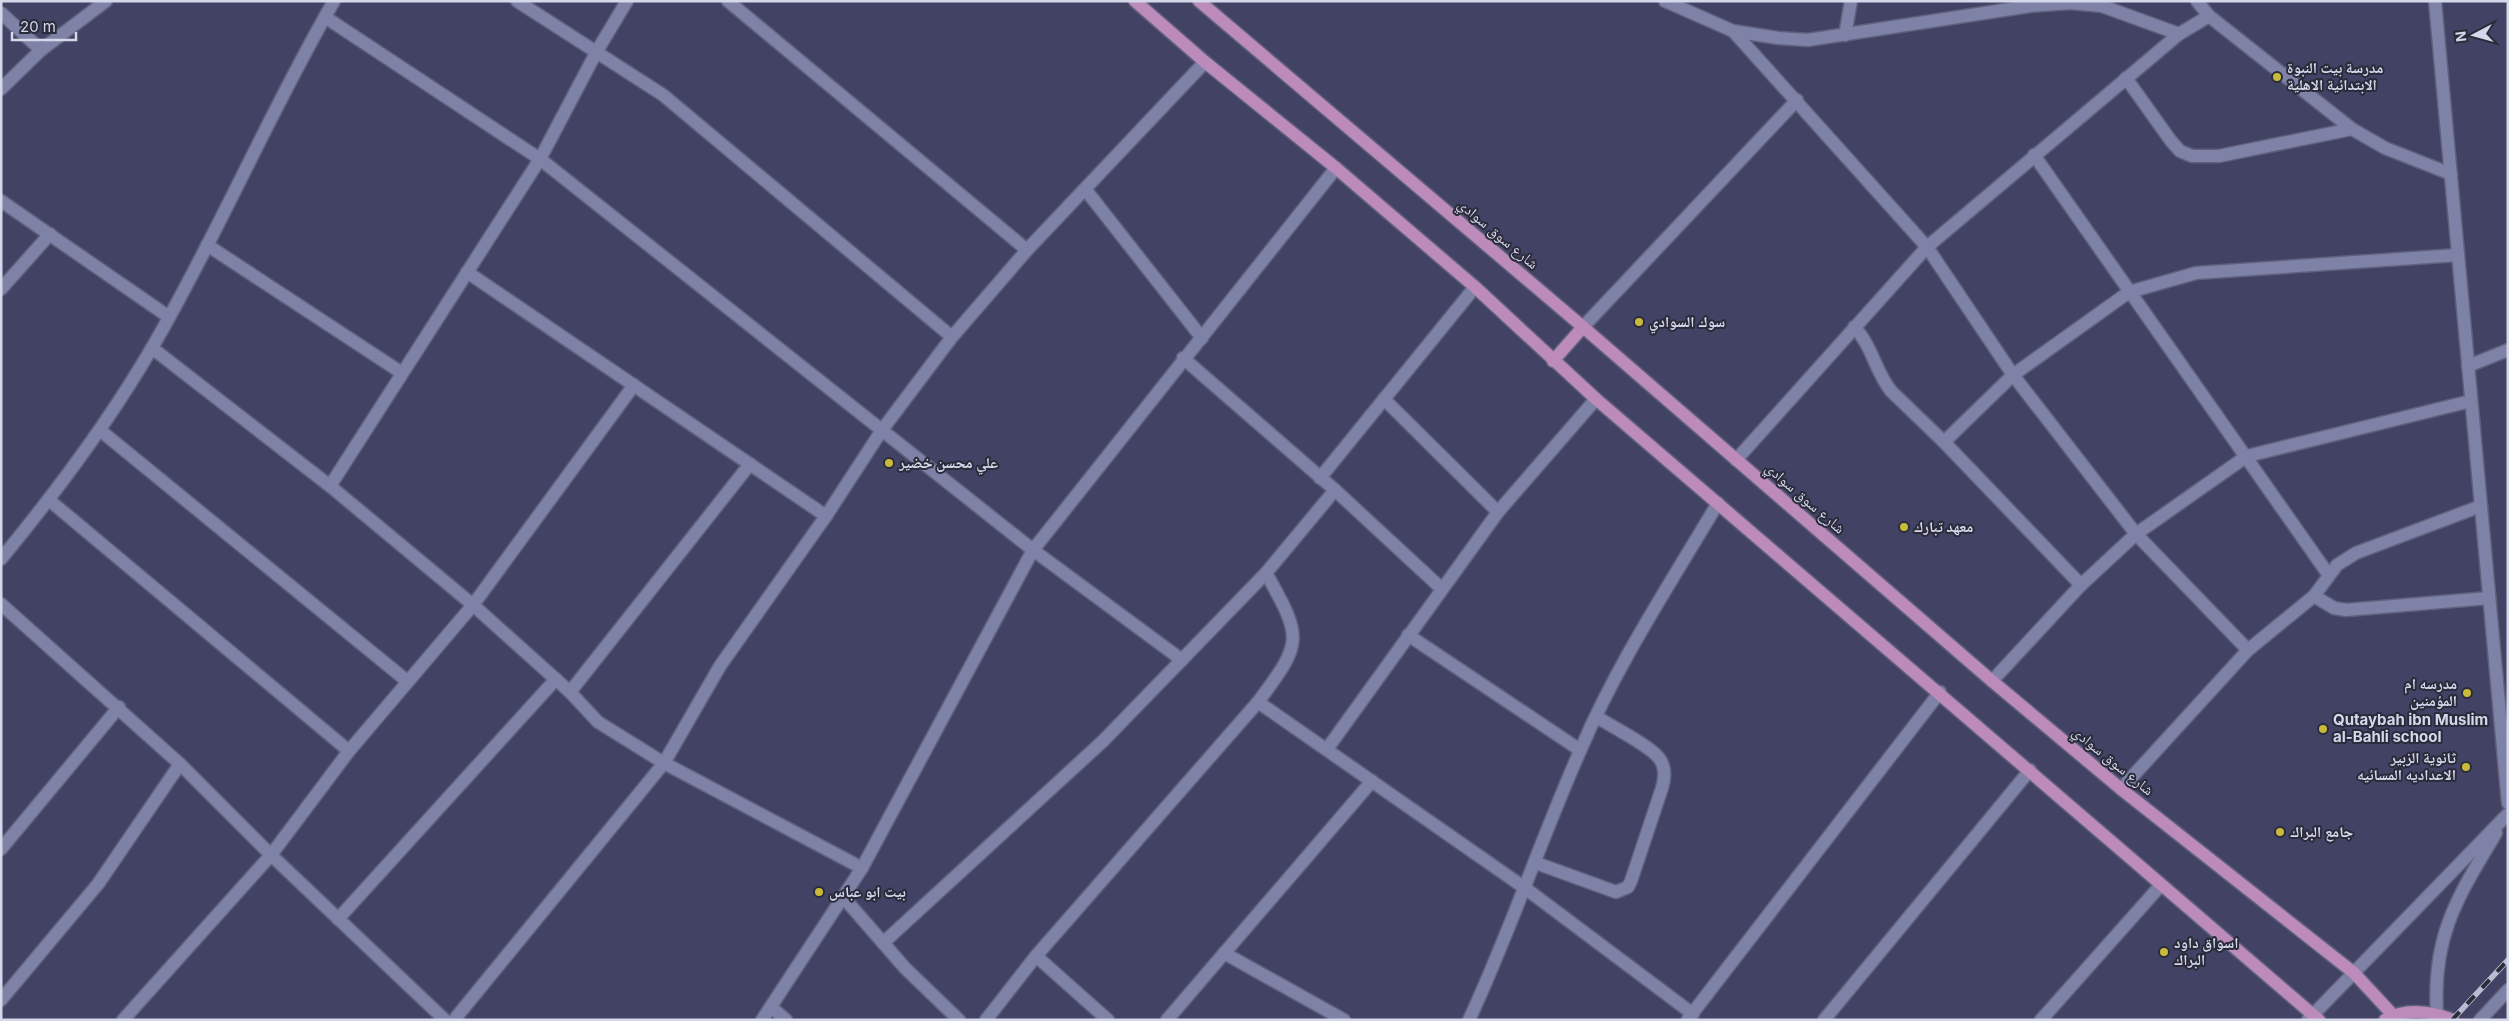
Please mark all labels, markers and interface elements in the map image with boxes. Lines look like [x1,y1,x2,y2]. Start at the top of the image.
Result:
scale bar [12,10,76,42]
north arrow [2449,10,2499,60]
text: 20 m [20,17,56,36]
text: N [2452,30,2470,43]
place label: مدرسة بيت النبوة الابتدائية الاهلية [2287,58,2383,94]
marker: مدرسة بيت النبوة الابتدائية الاهلية [2271,71,2283,83]
street label: شارع سوق سوادي [1452,194,1543,275]
place label: سوك السوادي [1649,312,1725,334]
marker: سوك السوادي [1633,316,1645,328]
place label: علي محسن خضير [898,453,998,475]
marker: علي محسن خضير [883,457,895,469]
street label: شارع سوق سوادي [1760,458,1849,540]
place label: معهد تبارك [1914,517,1973,536]
marker: معهد تبارك [1898,521,1910,533]
place label: مدرسه ام المؤمنين [2404,674,2457,710]
marker: مدرسه ام المؤمنين [2461,687,2473,699]
place label: Qutaybah ibn Muslim al-Bahli school [2333,710,2488,746]
street label: شارع سوق سوادي [2067,722,2158,802]
marker: Qutaybah ibn Muslim al-Bahli school [2317,723,2329,735]
place label: ثانوية الزبير الاعداديه المسائيه [2357,748,2457,784]
marker: ثانوية الزبير الاعداديه المسائيه [2460,761,2472,773]
place label: جامع البراك [2290,822,2353,842]
marker: جامع البراك [2274,826,2286,838]
place label: بيت ابو عباس [829,882,906,901]
marker: بيت ابو عباس [813,886,825,898]
place label: اسواق داود البراك [2174,933,2238,969]
marker: اسواق داود البراك [2158,946,2170,958]

